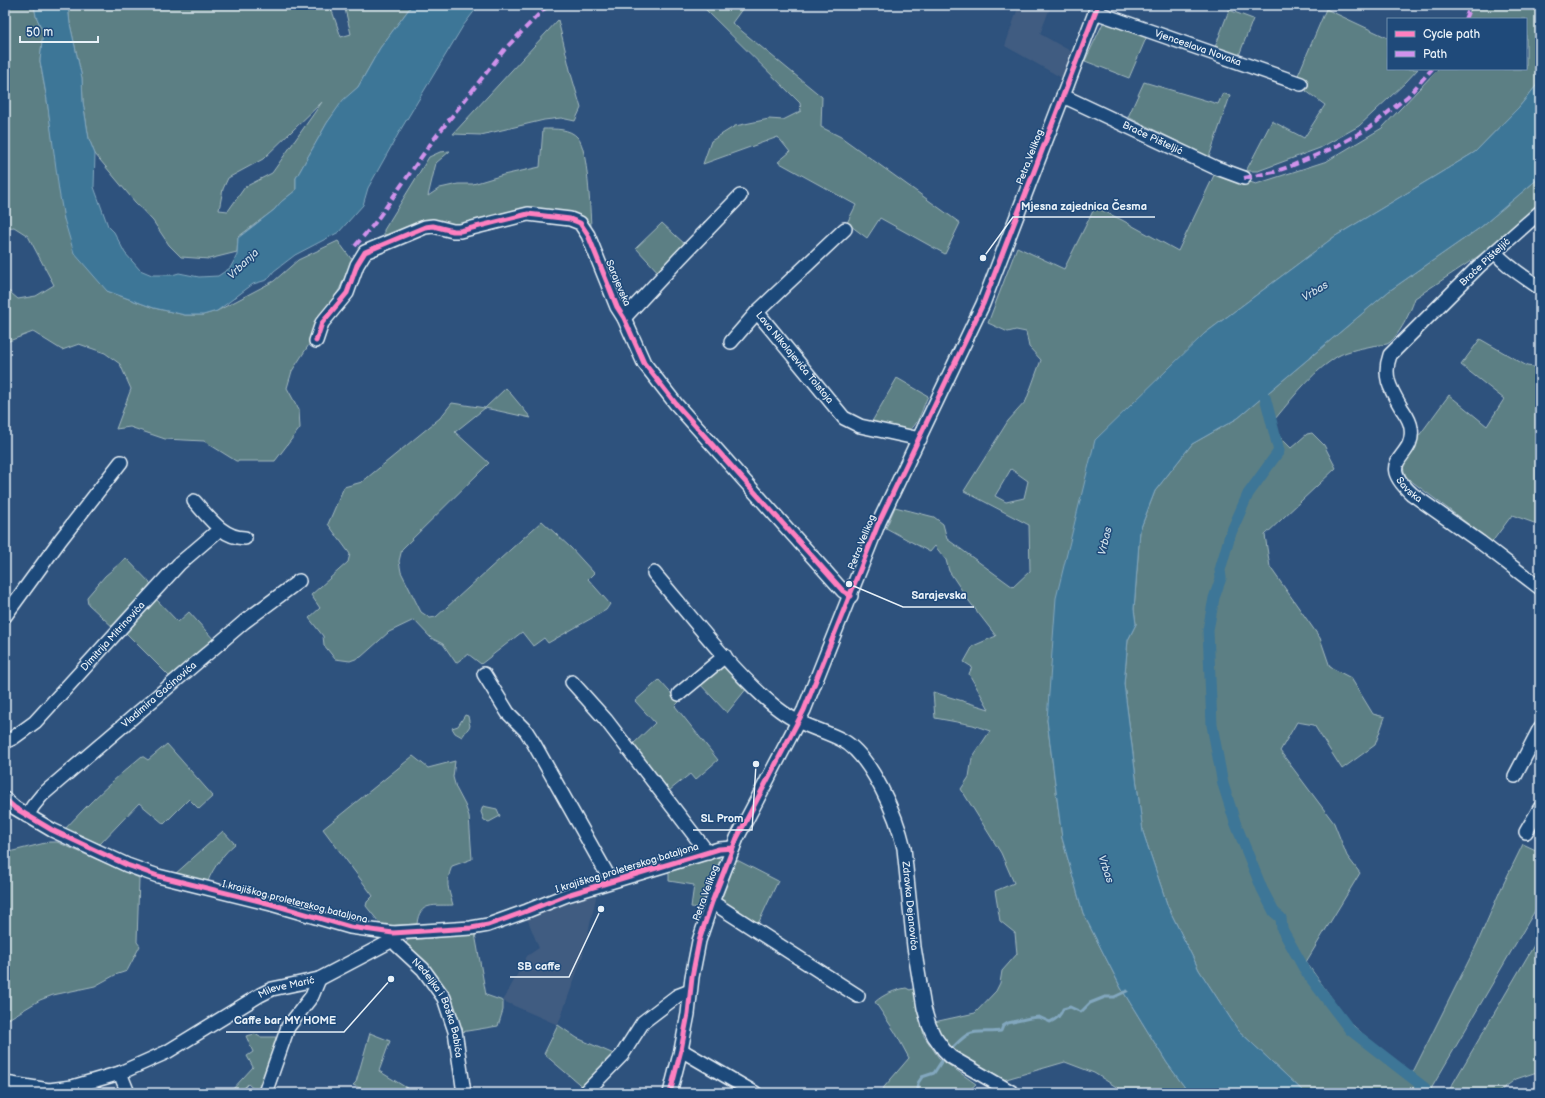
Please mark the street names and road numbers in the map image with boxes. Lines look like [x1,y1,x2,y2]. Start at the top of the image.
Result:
street label: Vjenceslava Novaka [1153,27,1243,69]
street label: Braće Pišteljić [1121,119,1185,158]
street label: Petra Velikog [1014,127,1046,186]
street label: Braće Pišteljić [1457,235,1513,289]
street label: Sarajevska [603,258,633,308]
street label: Lava Nikolajeviča Tolstoja [753,309,836,406]
street label: Savska [1393,475,1425,505]
street label: Petra Velikog [845,512,879,571]
street label: Dimitrija Mitrinovića [78,599,148,674]
street label: Vladimira Gaćinovića [119,659,199,730]
street label: I krajiškog proleterskog bataljona [554,840,700,896]
street label: Zdravka Dejanovića [899,860,921,952]
street label: Petra Velikog [690,863,722,923]
street label: I krajiškog proleterskog bataljona [221,878,369,926]
street label: Nedeljka i Boška Babića [409,956,465,1059]
street label: Mileve Marić [256,974,316,1001]

